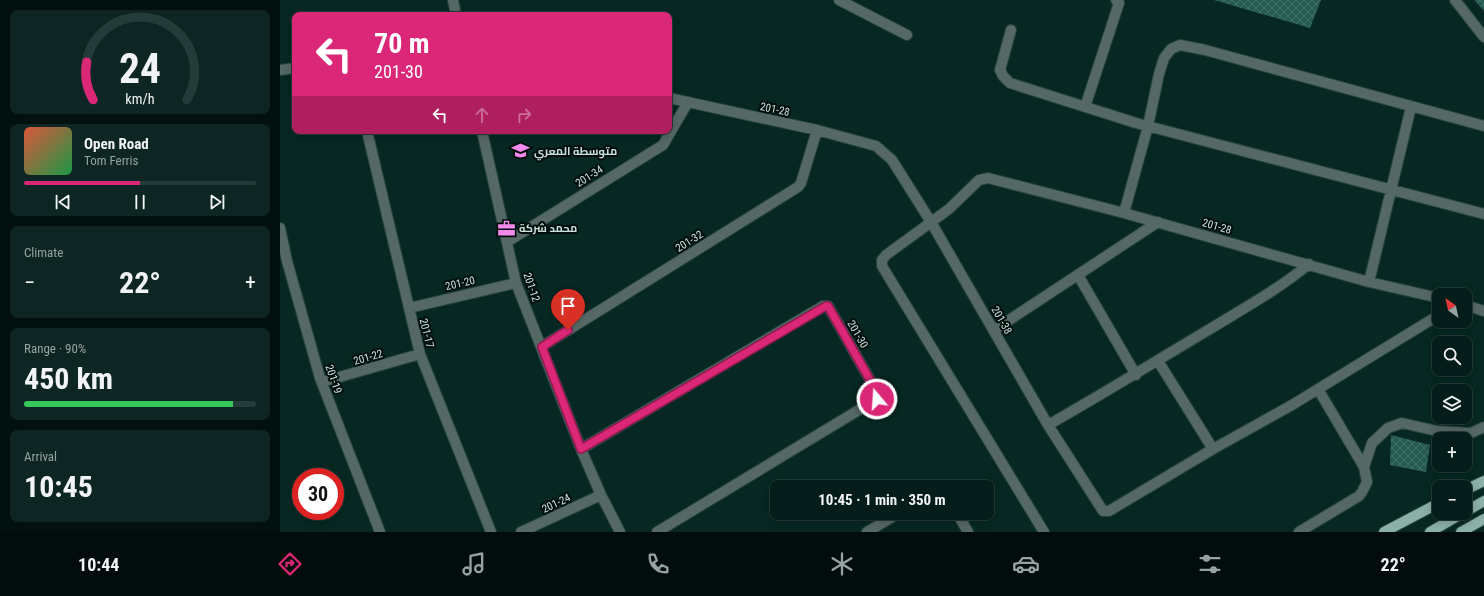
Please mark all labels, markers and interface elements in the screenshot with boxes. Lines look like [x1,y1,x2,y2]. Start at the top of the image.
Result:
text: 70 m [374,27,430,60]
icon: left [308,28,360,80]
text: 24 [119,44,161,93]
text: 201-30 [374,61,423,82]
text: km/h [125,91,155,107]
street label: 201-28 [759,100,791,119]
icon: left [429,104,451,126]
icon: ahead [471,104,493,126]
icon: right [513,104,535,126]
text: Open Road [84,135,149,153]
school or university icon: متوسطة المعري [511,141,531,161]
place label: متوسطة المعري [534,145,617,161]
text: Tom Ferris [84,153,138,168]
street label: 201-34 [573,163,606,190]
icon: previous [52,191,74,213]
icon: pause [129,191,151,213]
icon: next [206,191,228,213]
street label: 201-28 [1201,216,1233,237]
office icon: محمد شركة [496,218,516,238]
place label: محمد شركة [519,222,577,235]
street label: 201-32 [673,228,705,255]
text: Climate [24,245,63,260]
text: 22° [119,265,161,300]
text: − [24,270,35,295]
text: + [245,270,256,295]
street label: 201-12 [521,271,543,303]
street label: 201-20 [444,274,476,293]
north arrow [1432,288,1472,328]
map controls [1432,288,1472,520]
pin [551,289,585,330]
icon: arrive [557,295,579,317]
street label: 201-38 [988,304,1015,336]
street label: 201-17 [417,317,436,349]
street label: 201-30 [844,318,871,350]
button: search [1432,336,1472,376]
text: Range · 90% [24,341,86,356]
street label: 201-22 [352,347,384,368]
text: 450 km [24,361,113,396]
street label: 201-19 [323,363,345,395]
position arrow [856,378,898,420]
button: layers [1432,384,1472,424]
button: + [1432,432,1472,472]
text: Arrival [24,449,57,464]
speed limit sign: 30 [292,468,344,520]
text: 10:45 [24,469,93,504]
button: − [1432,480,1472,520]
street label: 201-24 [540,491,573,516]
text: 10:45 · 1 min · 350 m [818,491,946,509]
icon: directions [276,550,304,578]
icon: music [460,550,488,578]
icon: phone [644,550,672,578]
icon: climate [828,550,856,578]
icon: car [1012,550,1040,578]
icon: filters [1196,550,1224,578]
text: 10:44 [78,554,119,575]
text: 22° [1381,554,1406,575]

